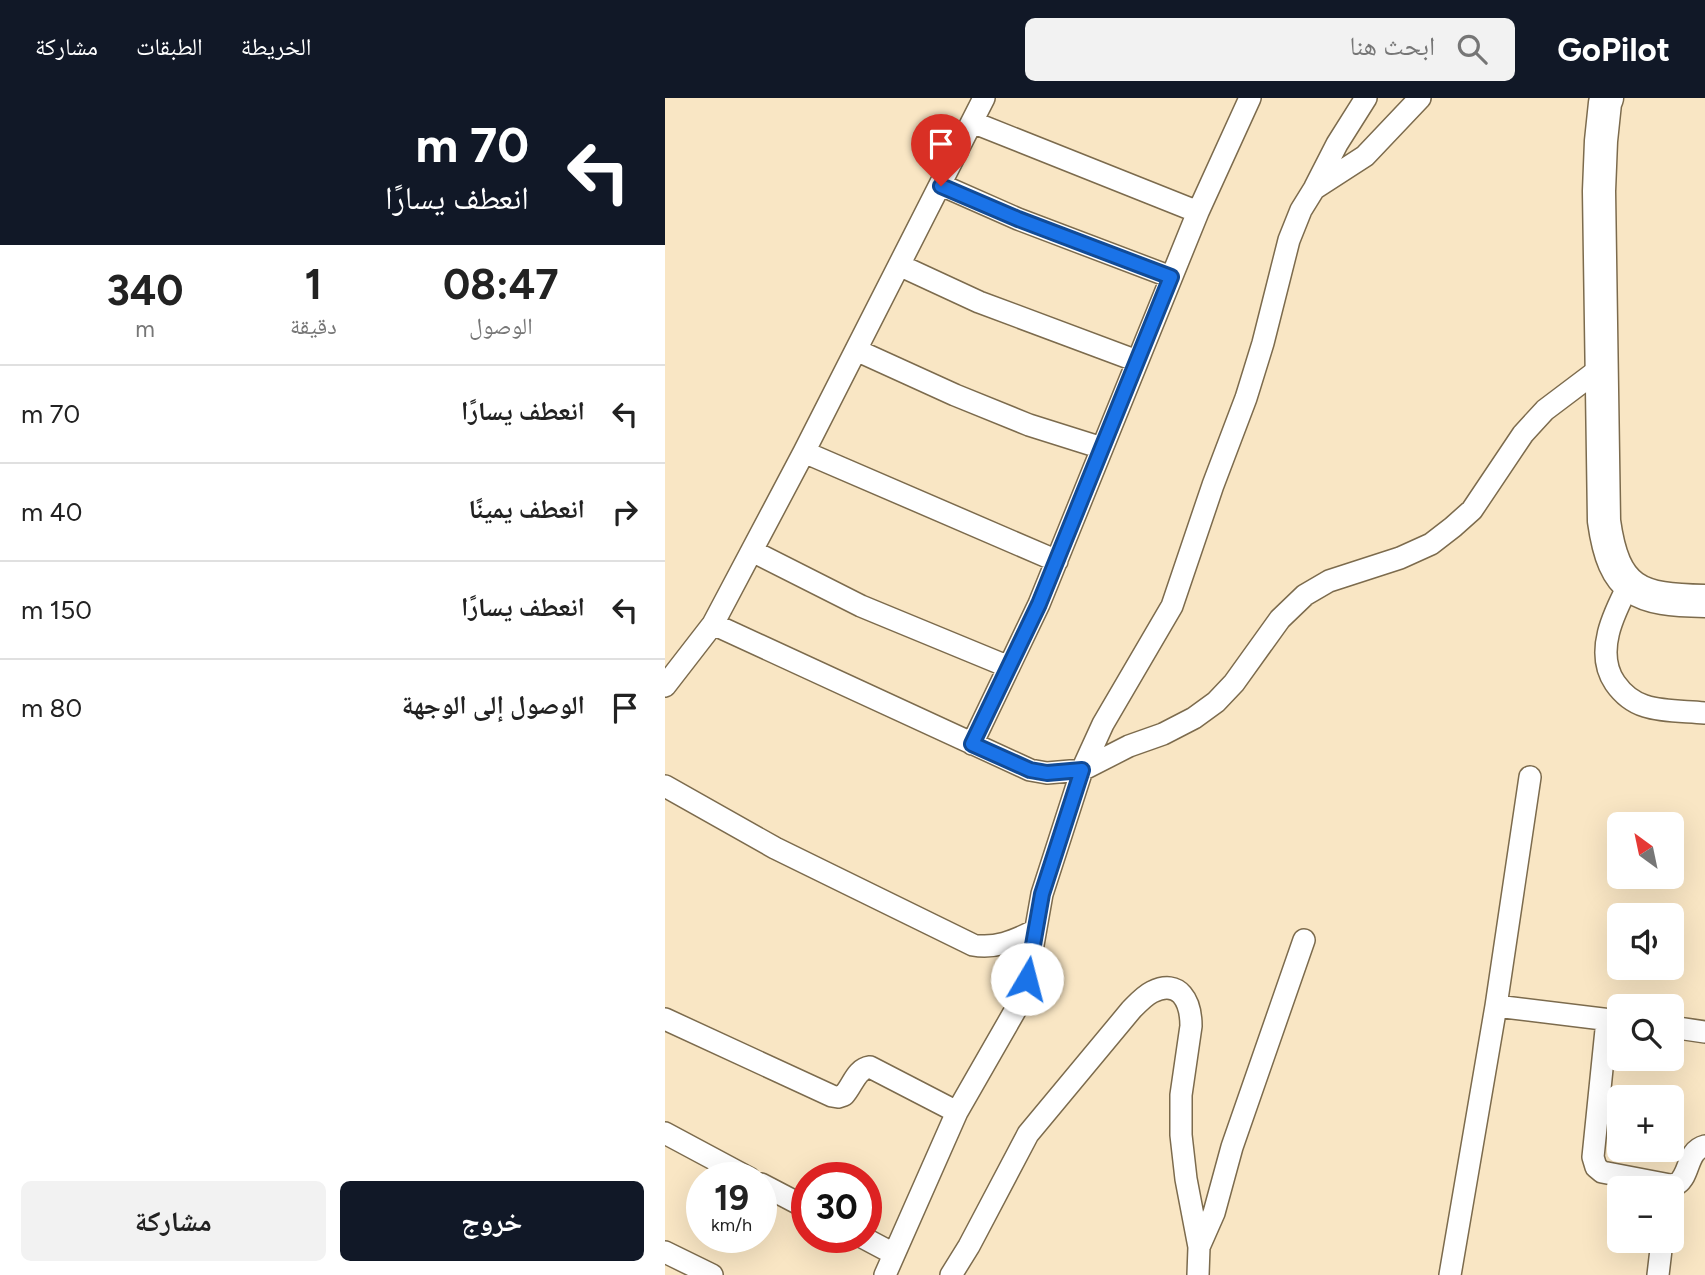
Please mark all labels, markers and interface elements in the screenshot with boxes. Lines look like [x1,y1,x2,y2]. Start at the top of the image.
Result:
search box [1025,18,1515,81]
text: ابحث هنا [1350,30,1435,62]
icon: search [1453,30,1491,68]
text: GoPilot [1557,30,1670,69]
text: مشاركة [35,32,98,61]
text: الطبقات [136,32,203,61]
text: الخريطة [241,32,311,61]
pin [911,114,971,186]
text: 70 m [416,115,529,174]
icon: arrive [922,125,960,163]
icon: left [553,126,644,217]
text: انعطف يسارًا [385,179,529,217]
text: 1 [304,259,322,310]
text: 08:47 [443,259,559,310]
text: 340 [106,265,184,316]
text: دقيقة [290,312,337,340]
text: الوصول [469,312,533,340]
text: m [135,315,155,343]
text: انعطف يسارًا [461,395,585,427]
icon: left [606,395,644,433]
text: 70 m [21,398,80,430]
text: انعطف يمينًا [469,493,585,525]
icon: right [606,493,644,531]
text: 40 m [21,496,82,528]
text: انعطف يسارًا [461,591,585,623]
icon: left [606,591,644,629]
text: 150 m [21,594,92,626]
text: الوصول إلى الوجهة [402,689,585,721]
icon: arrive [606,689,644,727]
text: 80 m [21,692,82,724]
north arrow [1607,812,1683,889]
map controls [1607,812,1684,1253]
button: sound [1607,903,1684,980]
position arrow [990,942,1064,1016]
button: search [1607,994,1684,1071]
button: + [1607,1085,1684,1162]
speed limit sign: 30 [791,1162,882,1253]
button: − [1607,1176,1684,1253]
text: 19 [714,1177,749,1219]
button: مشاركة [21,1181,326,1261]
button: خروج [340,1181,644,1261]
text: km/h [711,1214,752,1236]

